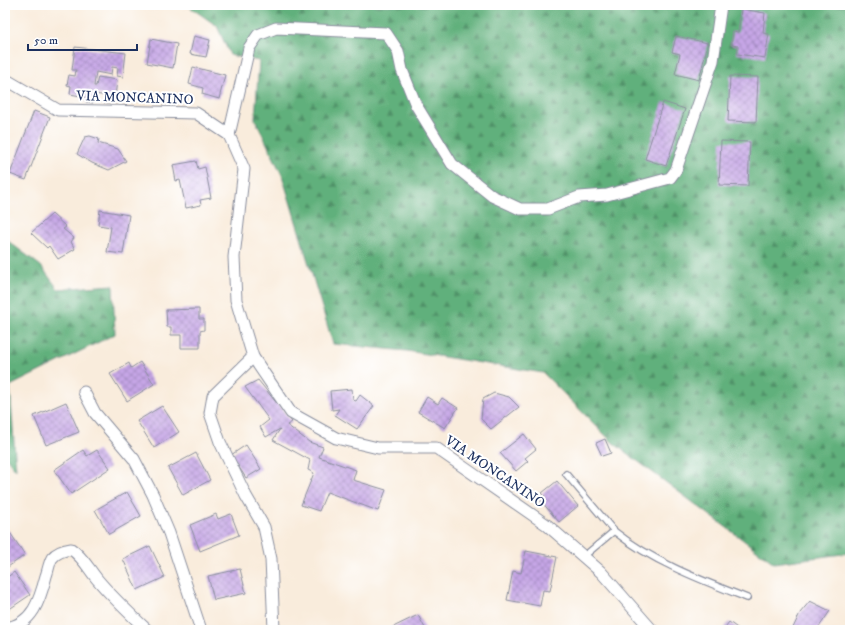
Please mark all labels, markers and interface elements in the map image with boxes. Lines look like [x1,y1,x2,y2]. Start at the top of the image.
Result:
scale bar [28,26,137,52]
text: 50 m [34,33,58,48]
street label: VIA MONCANINO [75,87,194,109]
street label: VIA MONCANINO [441,431,549,512]

